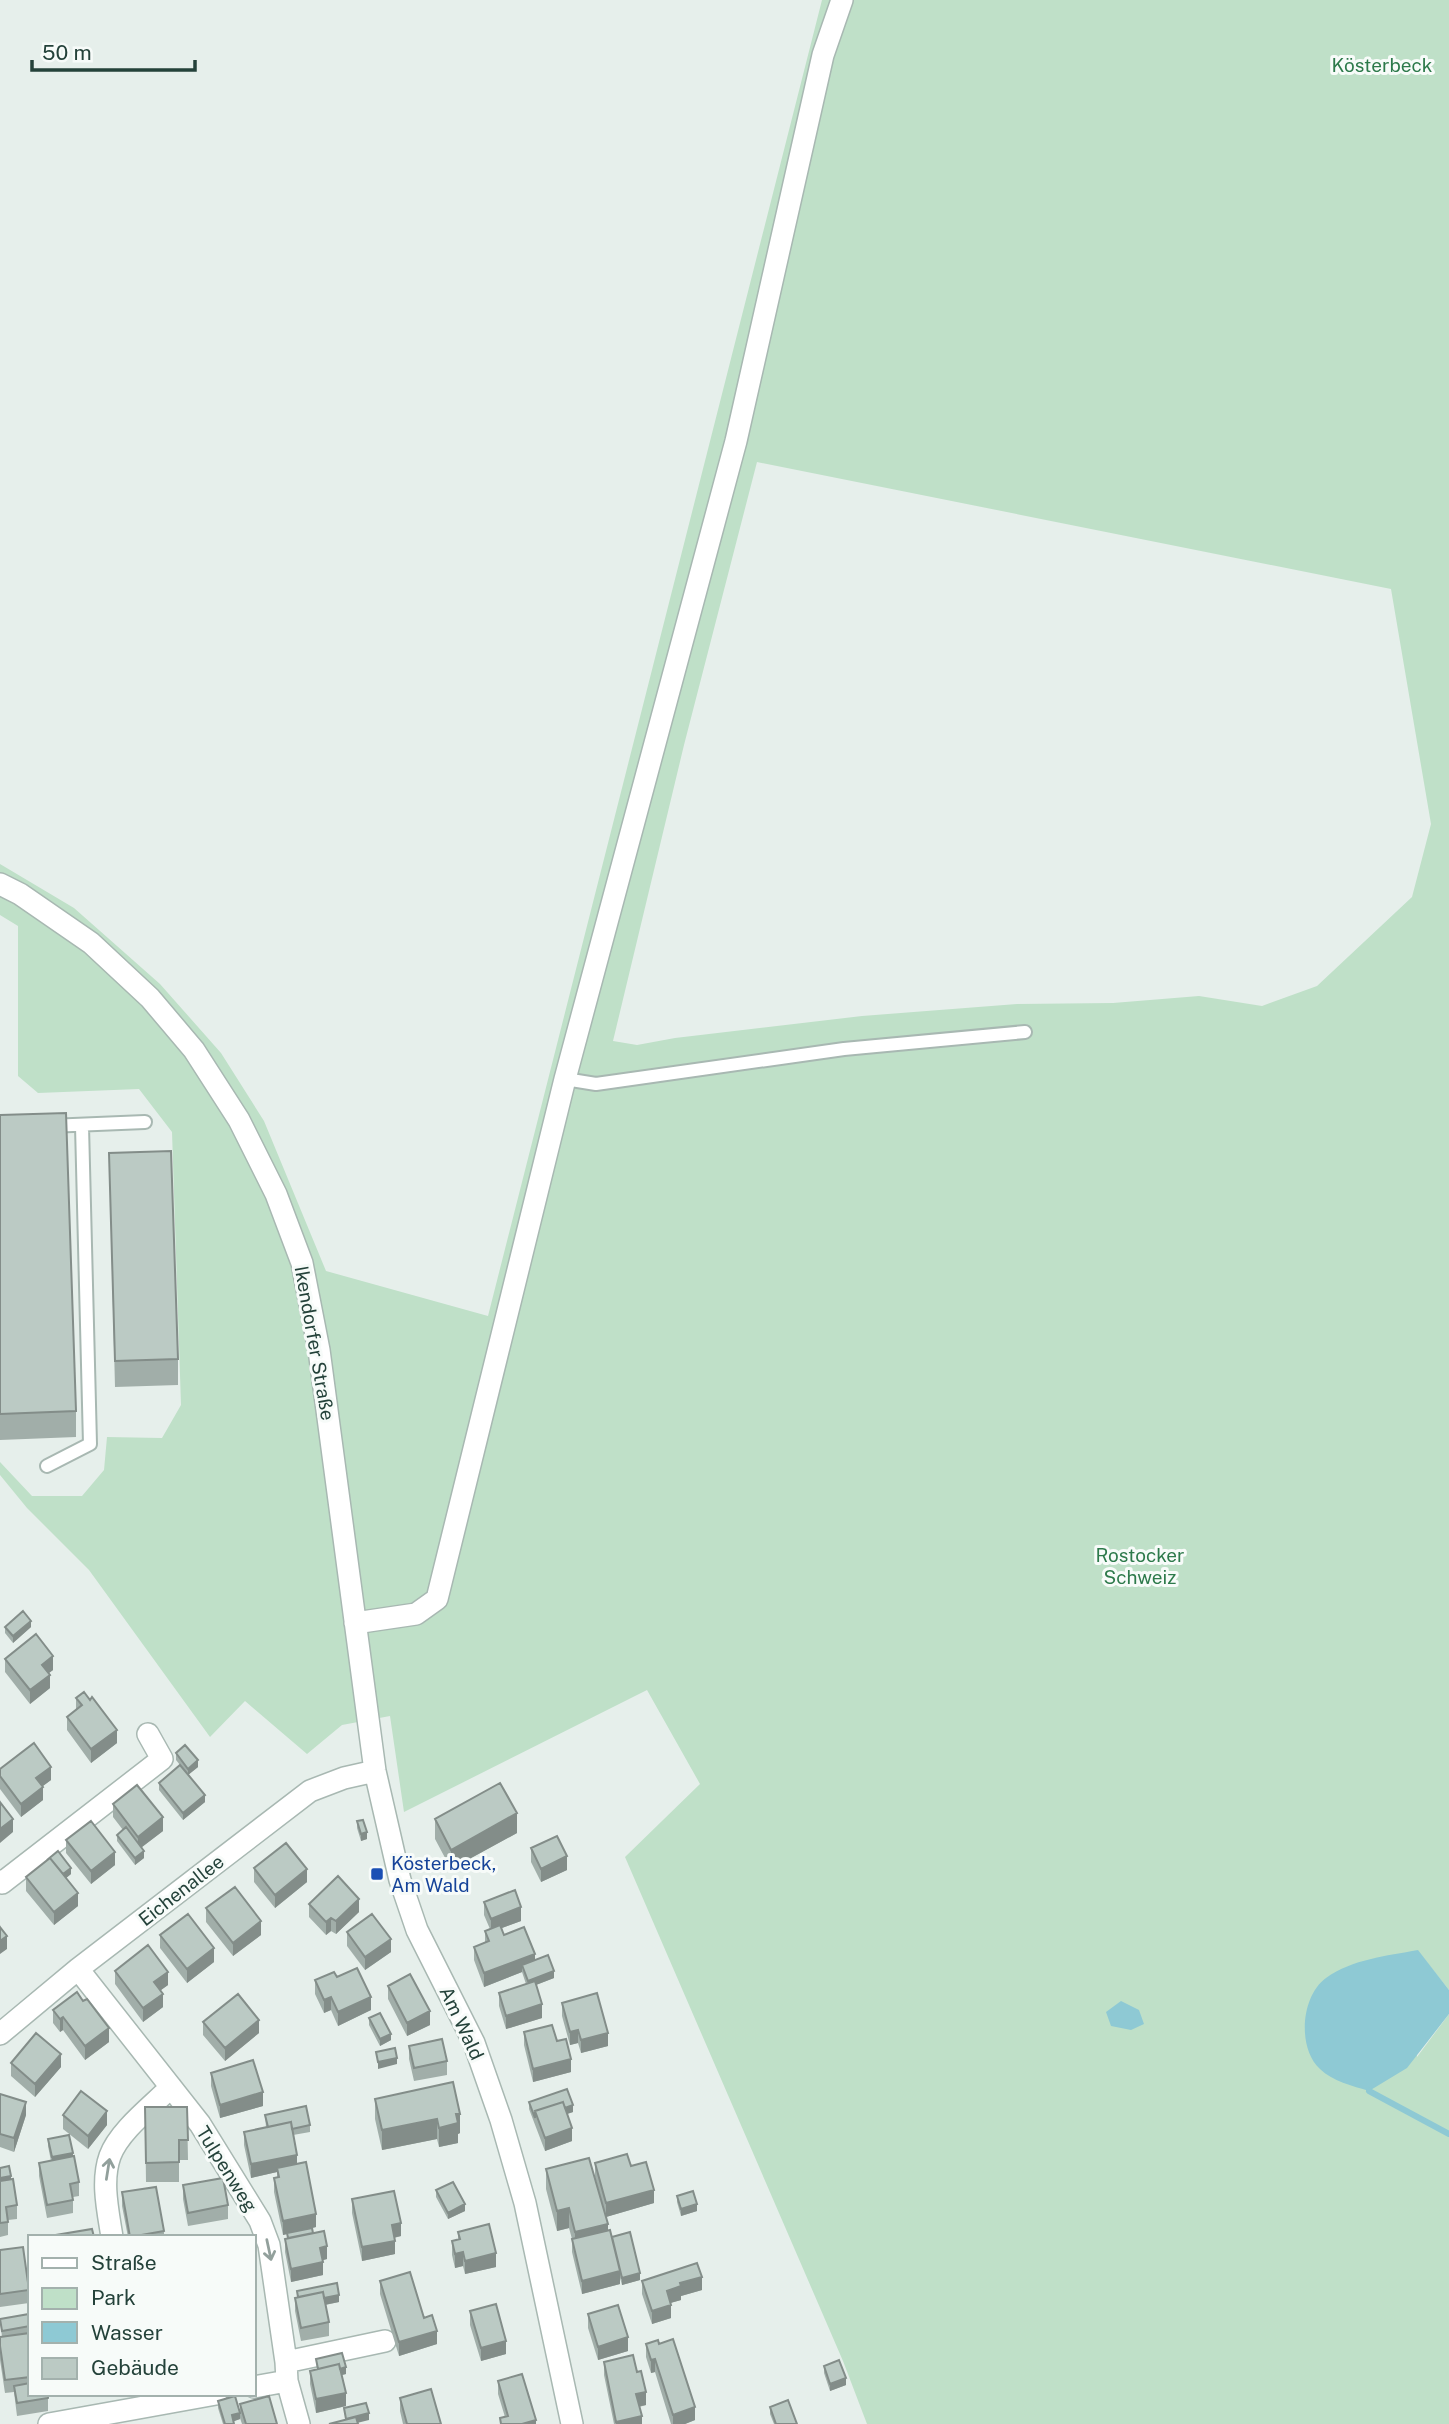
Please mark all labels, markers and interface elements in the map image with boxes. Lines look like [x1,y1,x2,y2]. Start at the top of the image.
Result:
scale bar [32,28,194,72]
text: 50 m [42,40,92,65]
park label: Kösterbeck [1332,54,1433,76]
street label: Ikendorfer Straße [291,1264,339,1422]
park label: Rostocker Schweiz [1095,1544,1185,1588]
street label: Eichenallee [134,1850,228,1930]
place label: Kösterbeck, Am Wald [391,1852,496,1896]
marker: Kösterbeck, Am Wald [369,1866,385,1882]
street label: Am Wald [435,1983,489,2063]
street label: Tulpenweg [192,2122,262,2216]
one-way arrow [102,2158,115,2181]
legend [28,2235,256,2396]
one-way arrow [263,2238,276,2260]
text: Straße [91,2250,157,2275]
text: Park [91,2285,136,2310]
text: Wasser [91,2320,163,2345]
text: Gebäude [91,2355,179,2380]

